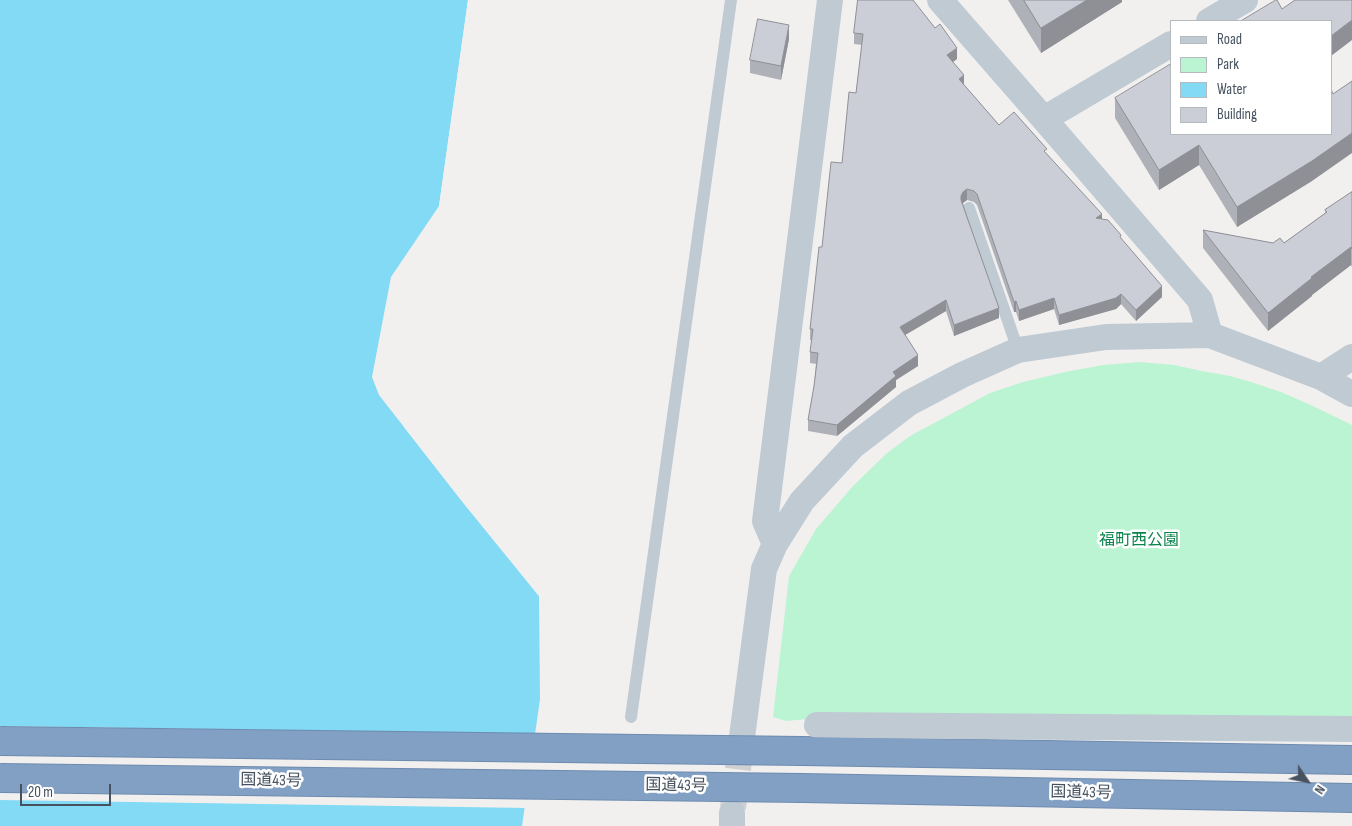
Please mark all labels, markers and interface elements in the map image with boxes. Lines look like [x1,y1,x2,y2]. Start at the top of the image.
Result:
legend [1170,20,1332,135]
text: Road [1217,30,1242,49]
text: Park [1217,55,1239,74]
text: Water [1217,80,1247,99]
text: Building [1217,105,1257,124]
park label: 福町西公園 [1099,531,1179,551]
north arrow [1282,756,1332,806]
street label: 国道43号 [240,771,302,791]
scale bar [22,774,114,806]
street label: 国道43号 [645,776,707,796]
text: N [1311,782,1329,798]
text: 20 m [28,783,53,802]
street label: 国道43号 [1050,783,1112,803]

